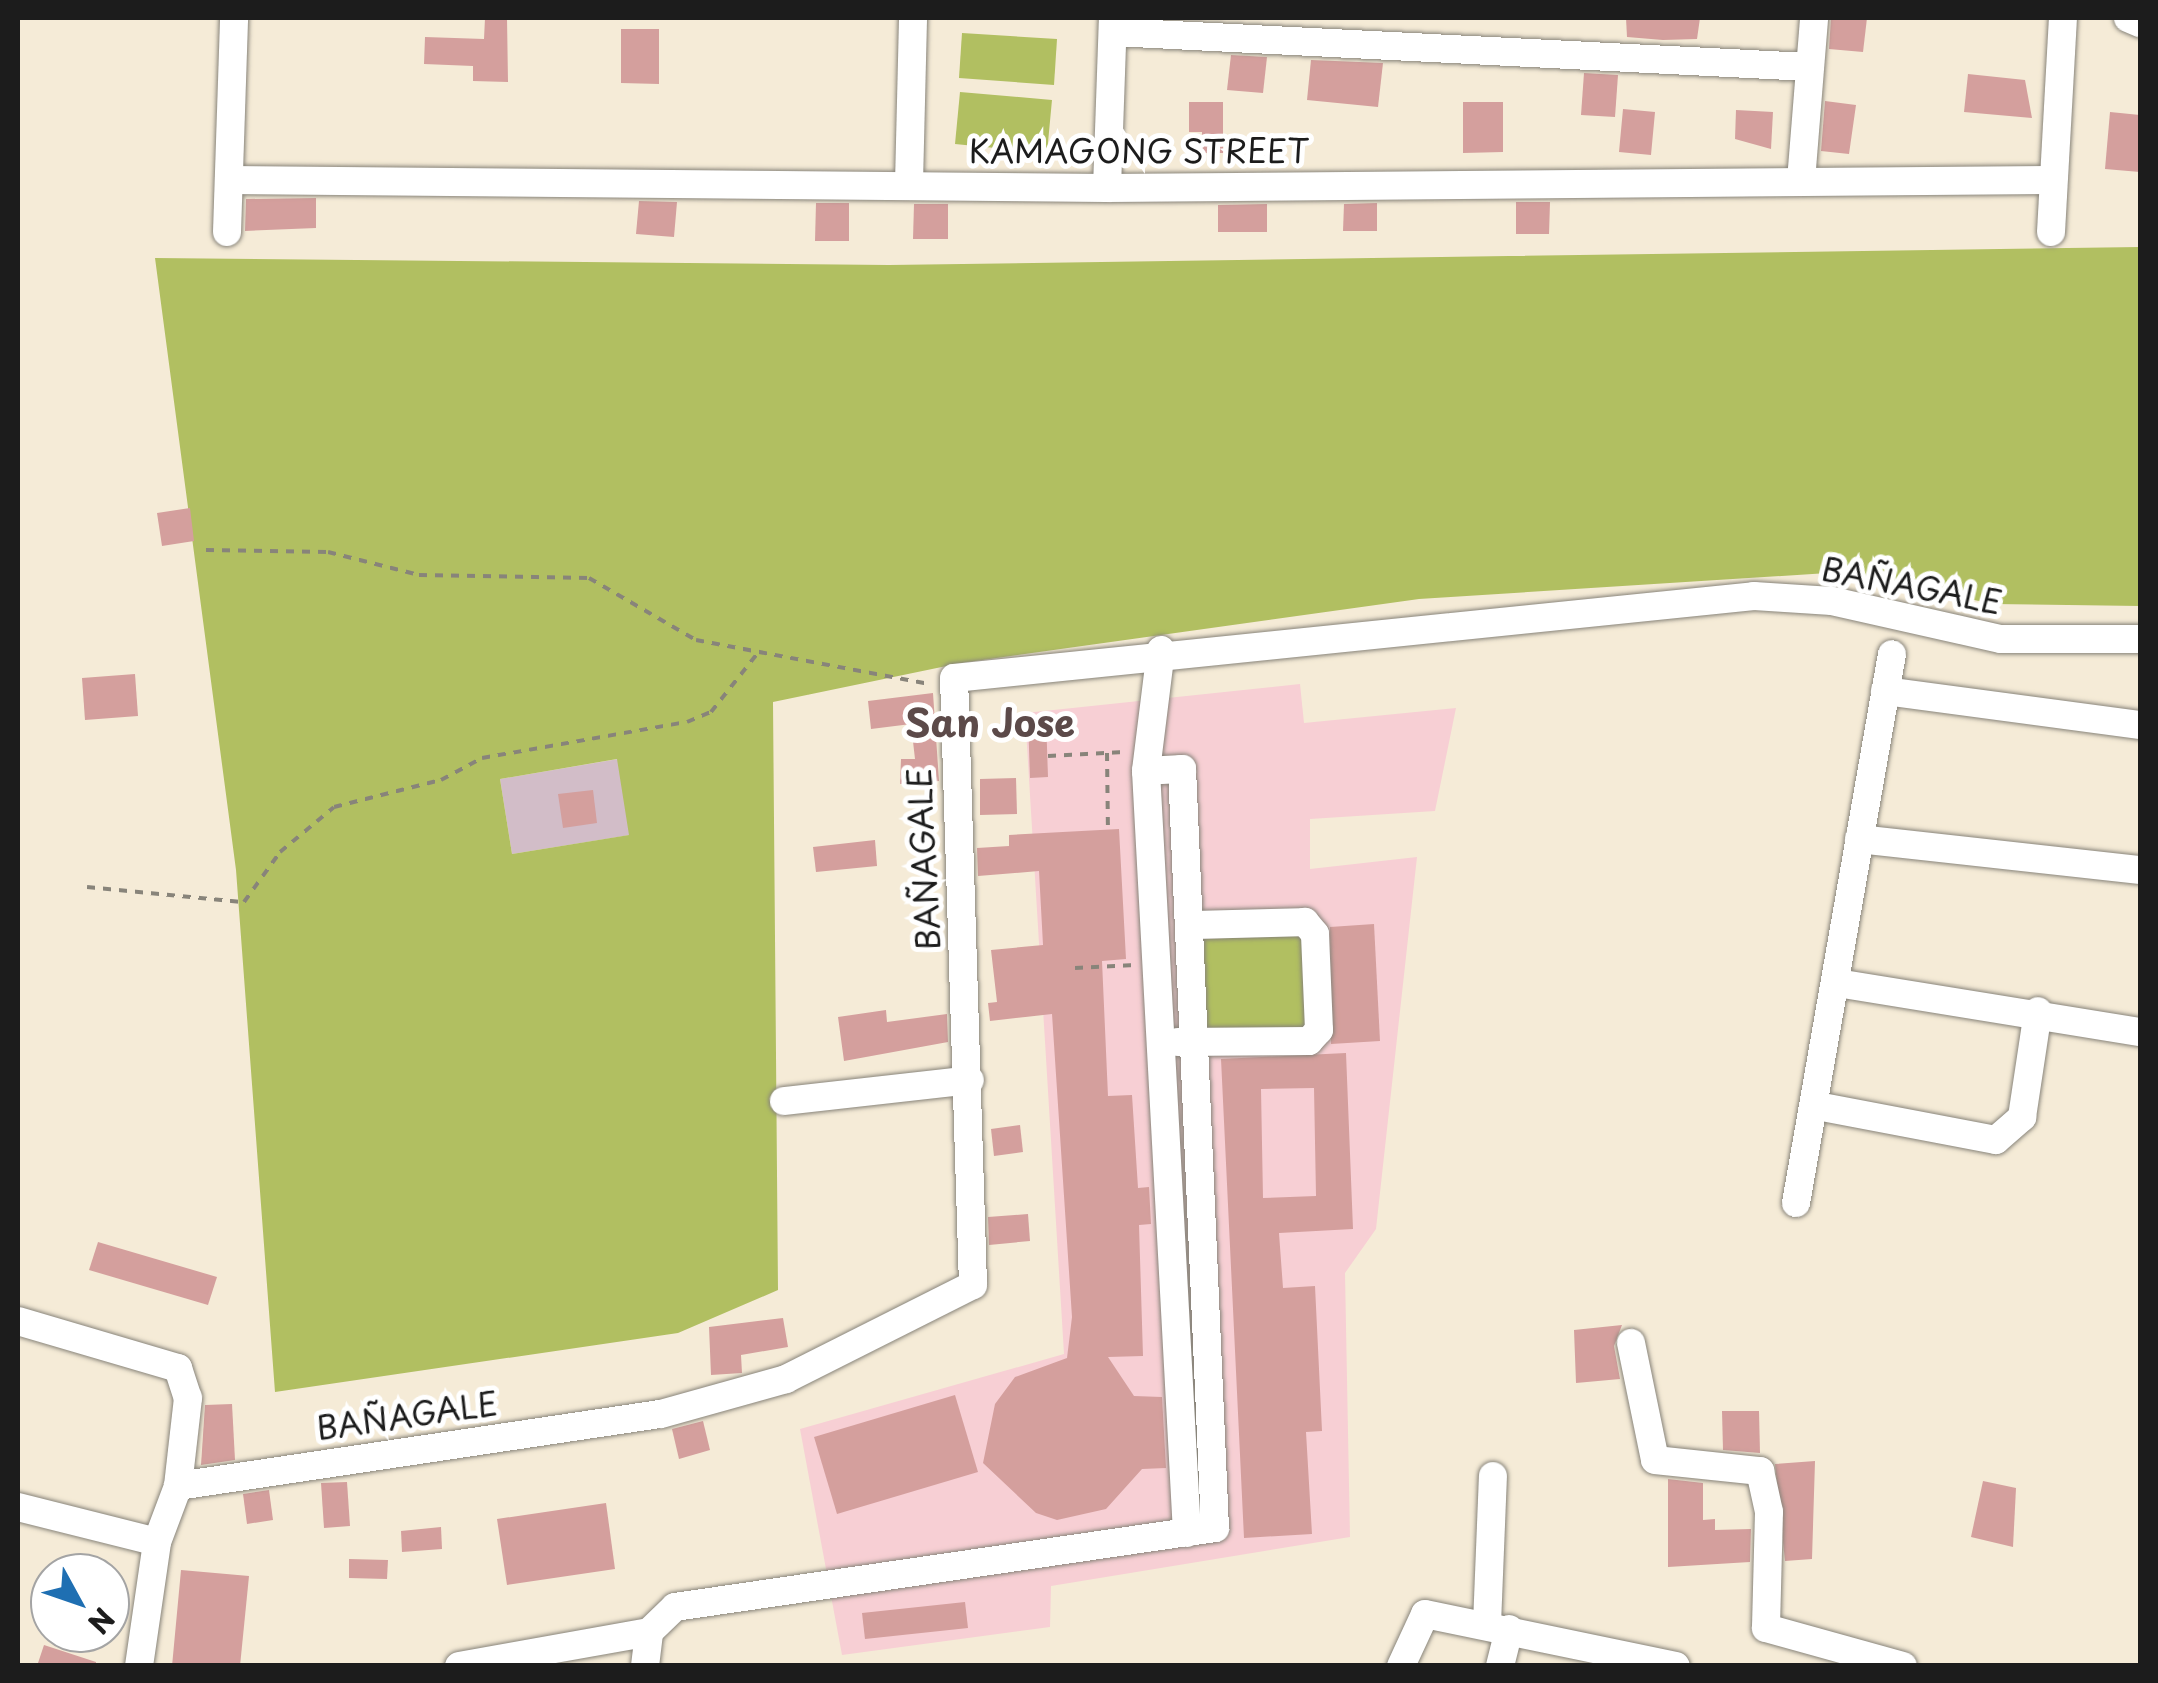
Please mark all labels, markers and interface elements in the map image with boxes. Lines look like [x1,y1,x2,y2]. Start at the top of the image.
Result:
street label: KAMAGONG STREET [968,131,1310,169]
street label: BAÑAGALE [1819,549,2005,621]
district label: San Jose [906,699,1074,745]
street label: BAÑAGALE [899,767,947,951]
street label: BAÑAGALE [314,1383,500,1447]
north arrow [30,1553,130,1653]
text: N [78,1599,125,1644]

